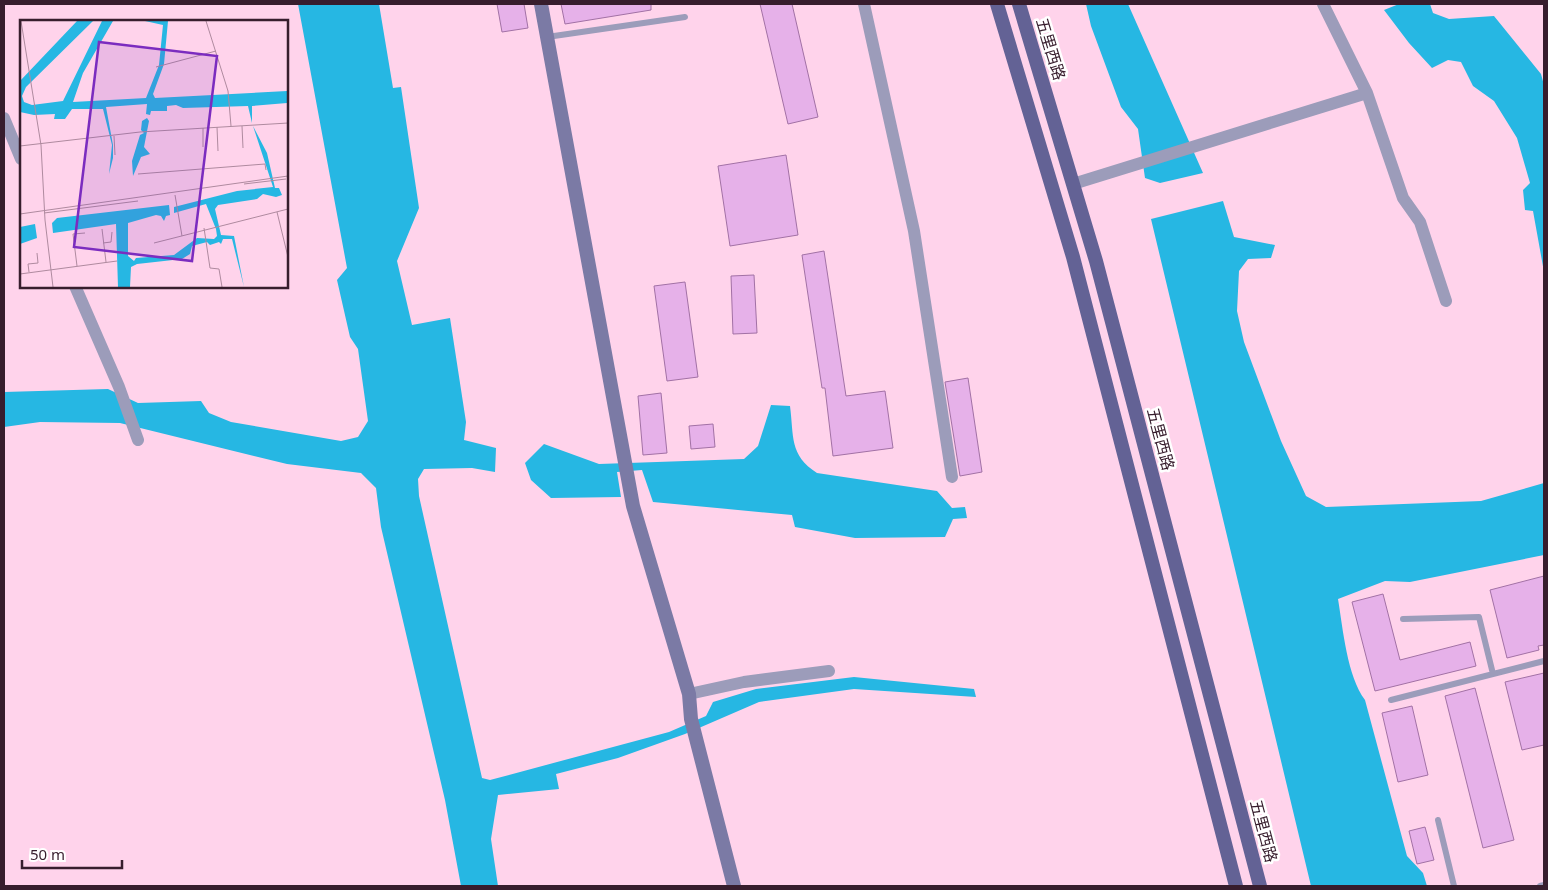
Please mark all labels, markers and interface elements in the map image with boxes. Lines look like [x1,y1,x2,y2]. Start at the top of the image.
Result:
street label: 五里西路 [1031,15,1071,83]
inset map [20,20,288,288]
street label: 五里西路 [1142,405,1180,473]
street label: 五里西路 [1245,797,1283,865]
scale bar [22,838,122,870]
text: 50 m [30,844,65,864]

